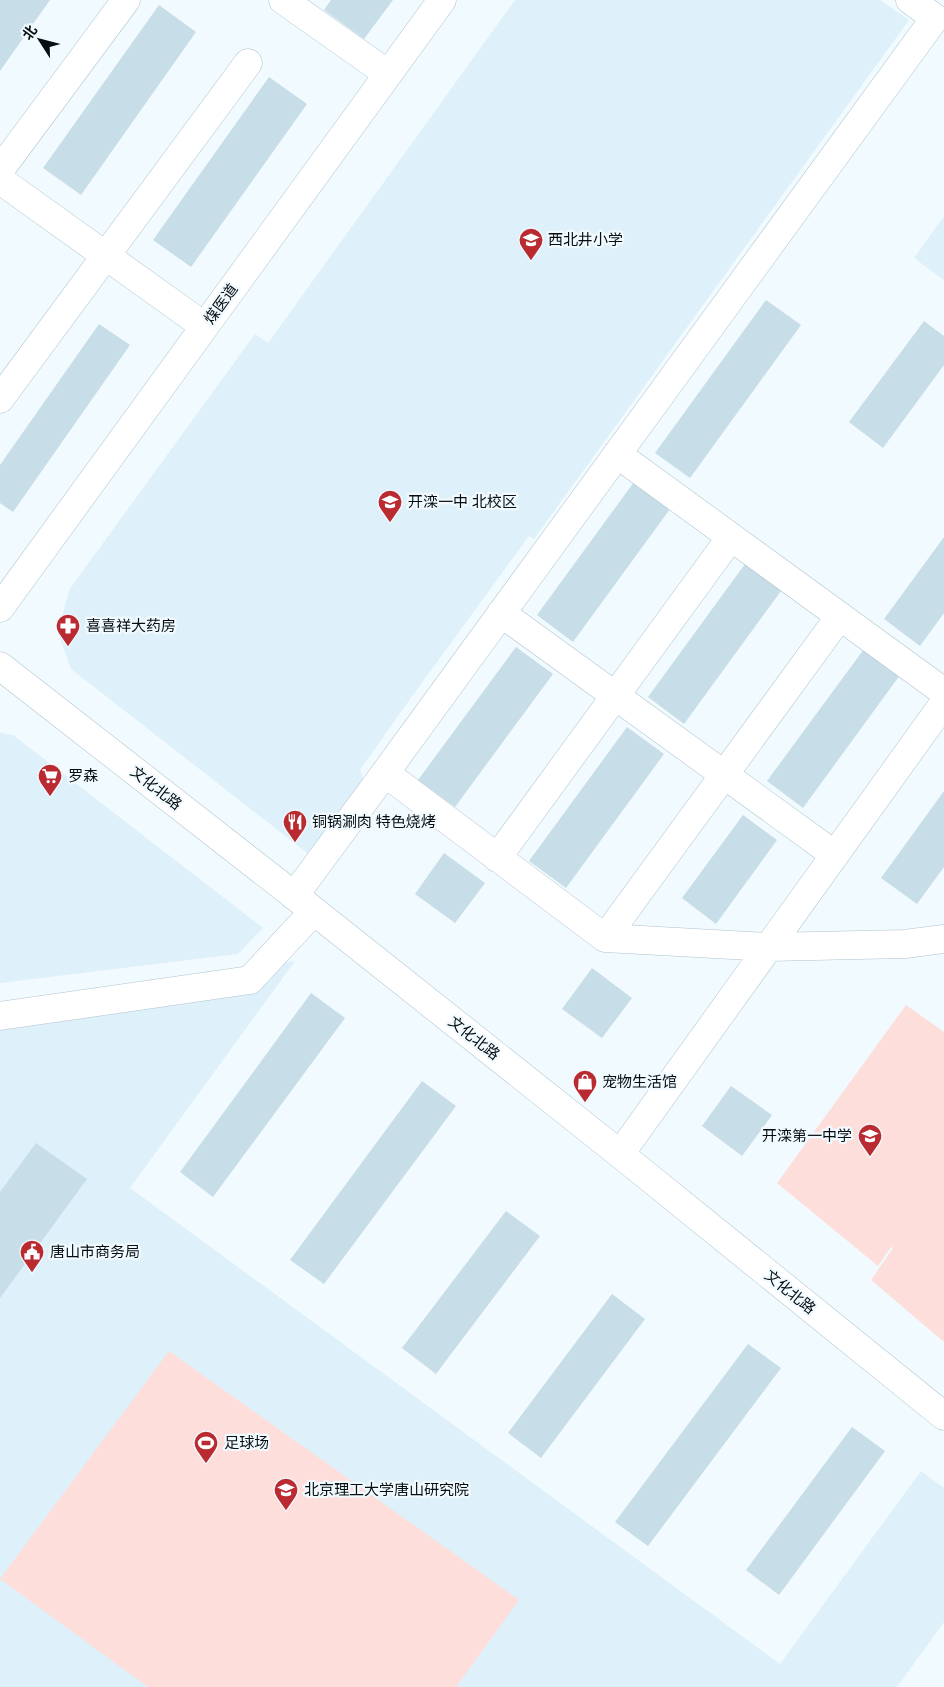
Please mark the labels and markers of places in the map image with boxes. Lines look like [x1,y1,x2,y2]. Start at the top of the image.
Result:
school or university icon: 西北井小学 [518,227,544,261]
place label: 西北井小学 [548,231,623,249]
school or university icon: 开滦一中 北校区 [377,489,403,523]
place label: 开滦一中 北校区 [408,493,517,511]
pharmacy icon: 喜喜祥大药房 [55,613,81,647]
place label: 喜喜祥大药房 [86,617,176,635]
supermarket icon: 罗森 [37,763,63,797]
place label: 罗森 [68,767,98,785]
restaurant icon: 铜锅涮肉 特色烧烤 [282,809,308,843]
place label: 铜锅涮肉 特色烧烤 [312,813,436,831]
shop icon: 宠物生活馆 [572,1069,598,1103]
place label: 宠物生活馆 [602,1073,677,1091]
school or university icon: 开滦第一中学 [857,1123,883,1157]
place label: 开滦第一中学 [762,1127,852,1145]
public building icon: 唐山市商务局 [19,1239,45,1273]
place label: 唐山市商务局 [50,1243,140,1261]
sports icon: 足球场 [193,1430,219,1464]
place label: 足球场 [224,1434,269,1452]
school or university icon: 北京理工大学唐山研究院 [273,1477,299,1511]
place label: 北京理工大学唐山研究院 [304,1481,469,1499]

